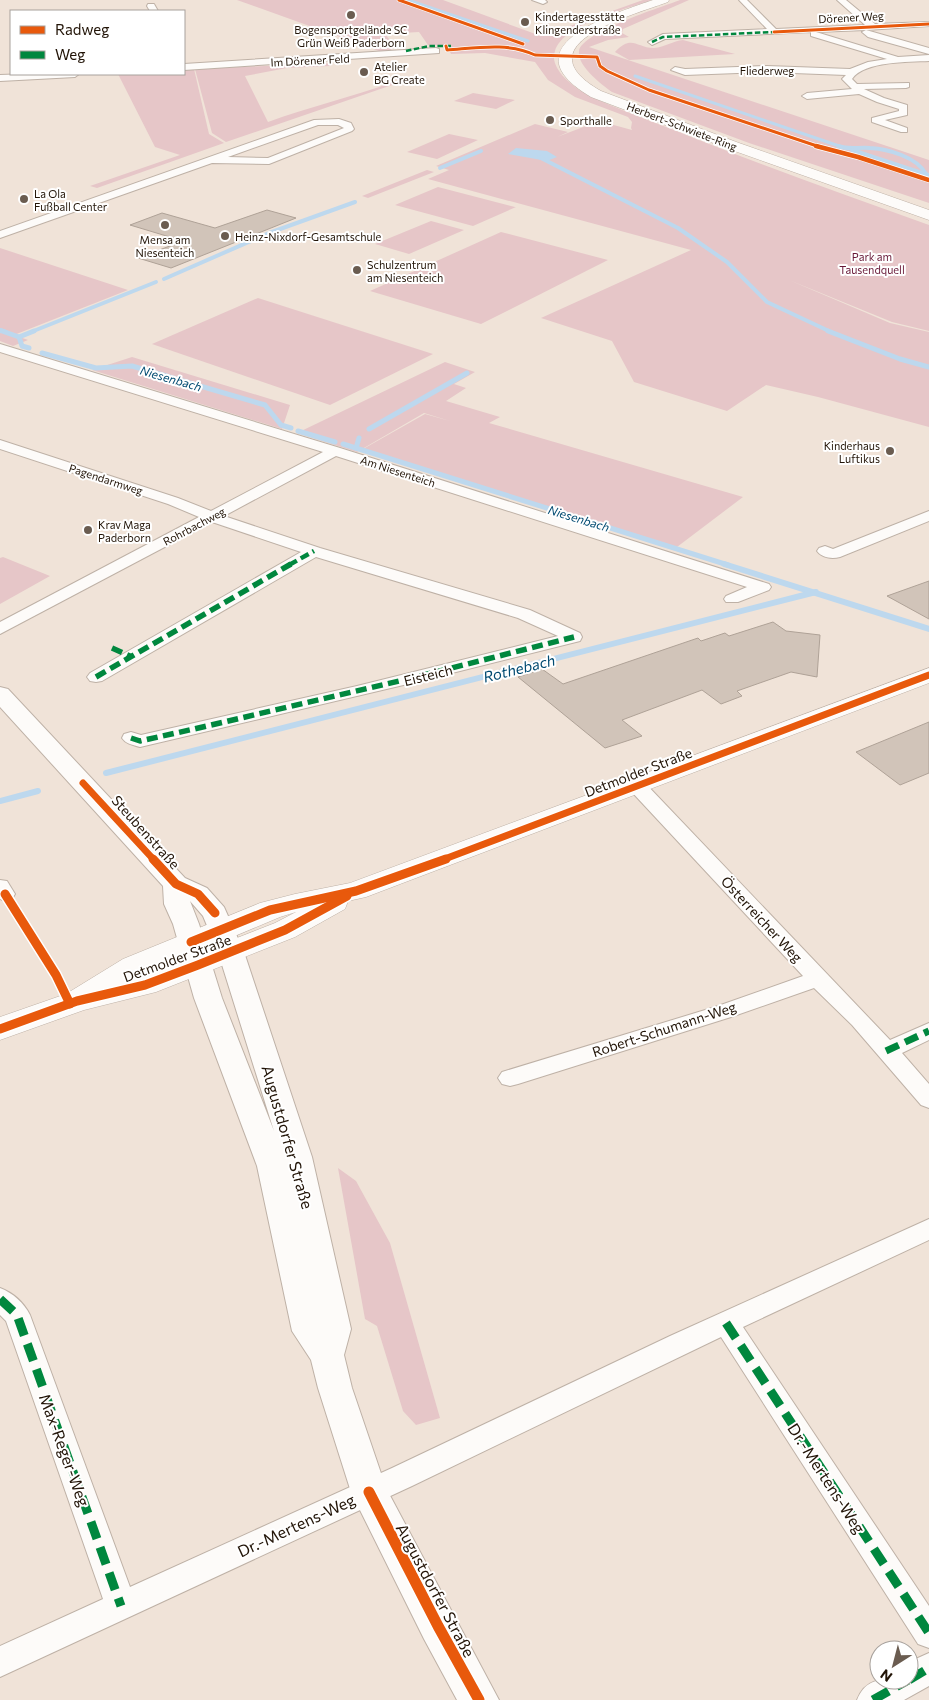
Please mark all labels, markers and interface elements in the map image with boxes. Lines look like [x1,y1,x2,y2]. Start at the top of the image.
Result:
marker: Bogensportgelände SC Grün Weiß Paderborn [345,9,357,21]
street label: Dörener Weg [818,9,884,25]
legend [10,10,185,75]
place label: Kindertagesstätte Klingenderstraße [535,10,625,36]
marker: Kindertagesstätte Klingenderstraße [519,16,531,28]
text: Radweg [55,20,109,38]
place label: Bogensportgelände SC Grün Weiß Paderborn [294,23,408,49]
text: Weg [55,45,85,63]
street label: Im Dörener Feld [270,51,350,69]
place label: Atelier BG Create [374,60,425,86]
street label: Fliederweg [740,64,794,77]
marker: Atelier BG Create [358,66,370,78]
street label: Herbert-Schwiete-Ring [625,99,739,153]
marker: Sporthalle [544,114,556,126]
place label: Sporthalle [560,114,612,127]
place label: La Ola Fußball Center [34,187,108,213]
marker: La Ola Fußball Center [18,193,30,205]
marker: Mensa am Niesenteich [159,219,171,231]
marker: Heinz-Nixdorf-Gesamtschule [219,230,231,242]
place label: Heinz-Nixdorf-Gesamtschule [235,230,382,243]
place label: Mensa am Niesenteich [136,233,194,259]
park label: Park am Tausendquell [839,250,905,276]
place label: Schulzentrum am Niesenteich [367,258,443,284]
marker: Schulzentrum am Niesenteich [351,264,363,276]
water label: Niesenbach [139,363,203,393]
place label: Kinderhaus Luftikus [824,439,880,465]
marker: Kinderhaus Luftikus [884,445,896,457]
street label: Am Niesenteich [359,453,437,489]
street label: Pagendarmweg [67,461,145,497]
water label: Niesenbach [547,502,611,534]
street label: Rohrbachweg [161,504,227,548]
place label: Krav Maga Paderborn [98,518,151,544]
marker: Krav Maga Paderborn [82,524,94,536]
water label: Rothebach [481,650,557,686]
street label: Eisteich [402,661,454,689]
street label: Detmolder Straße [582,744,694,800]
street label: Steubenstraße [108,792,184,872]
street label: Österreicher Weg [718,872,807,966]
street label: Detmolder Straße [121,931,233,985]
street label: Robert-Schumann-Weg [590,998,738,1060]
street label: Augustdorfer Straße [258,1063,318,1211]
street label: Max-Reger-Weg [36,1391,94,1509]
street label: Dr.-Mertens-Weg [784,1419,870,1537]
street label: Dr.-Mertens-Weg [234,1489,358,1561]
street label: Augustdorfer Straße [393,1520,479,1660]
north arrow [869,1640,919,1690]
text: N [877,1666,895,1686]

